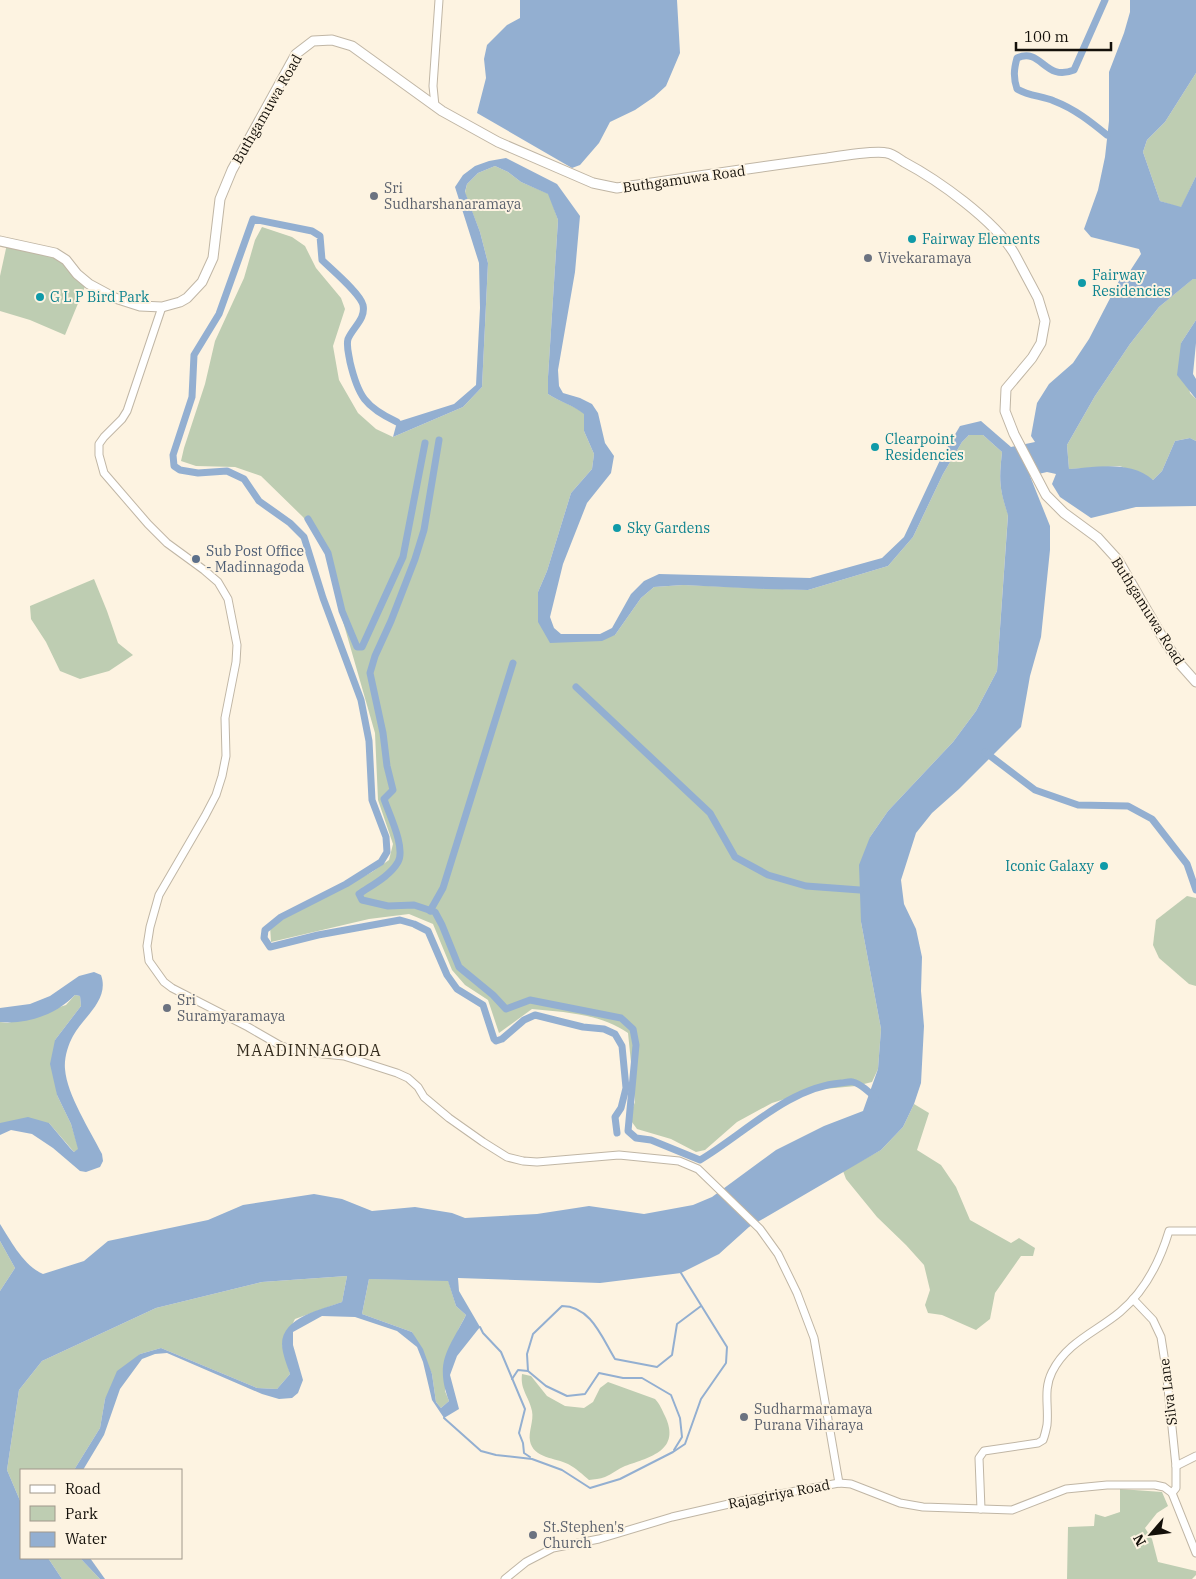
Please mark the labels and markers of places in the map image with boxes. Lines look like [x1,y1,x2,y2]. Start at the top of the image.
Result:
place label: Sri Sudharshanaramaya [384,179,522,213]
marker: Sri Sudharshanaramaya [368,190,380,202]
place label: Fairway Elements [922,230,1040,248]
marker: Fairway Elements [906,233,918,245]
place label: Vivekaramaya [878,249,972,267]
marker: Vivekaramaya [862,252,874,264]
place label: Fairway Residencies [1092,266,1171,300]
marker: Fairway Residencies [1076,277,1088,289]
place label: G L P Bird Park [50,288,150,306]
marker: G L P Bird Park [34,291,46,303]
place label: Clearpoint Residencies [885,430,964,464]
marker: Clearpoint Residencies [869,441,881,453]
place label: Sky Gardens [627,519,710,537]
marker: Sky Gardens [611,522,623,534]
place label: Sub Post Office - Madinnagoda [206,542,305,576]
marker: Sub Post Office - Madinnagoda [190,553,202,565]
place label: Iconic Galaxy [1005,857,1095,875]
marker: Iconic Galaxy [1098,860,1110,872]
place label: Sri Suramyaramaya [177,991,286,1025]
marker: Sri Suramyaramaya [161,1002,173,1014]
place label: Sudharmaramaya Purana Viharaya [754,1400,873,1434]
marker: Sudharmaramaya Purana Viharaya [738,1411,750,1423]
place label: St.Stephen's Church [543,1518,624,1552]
marker: St.Stephen's Church [527,1529,539,1541]

